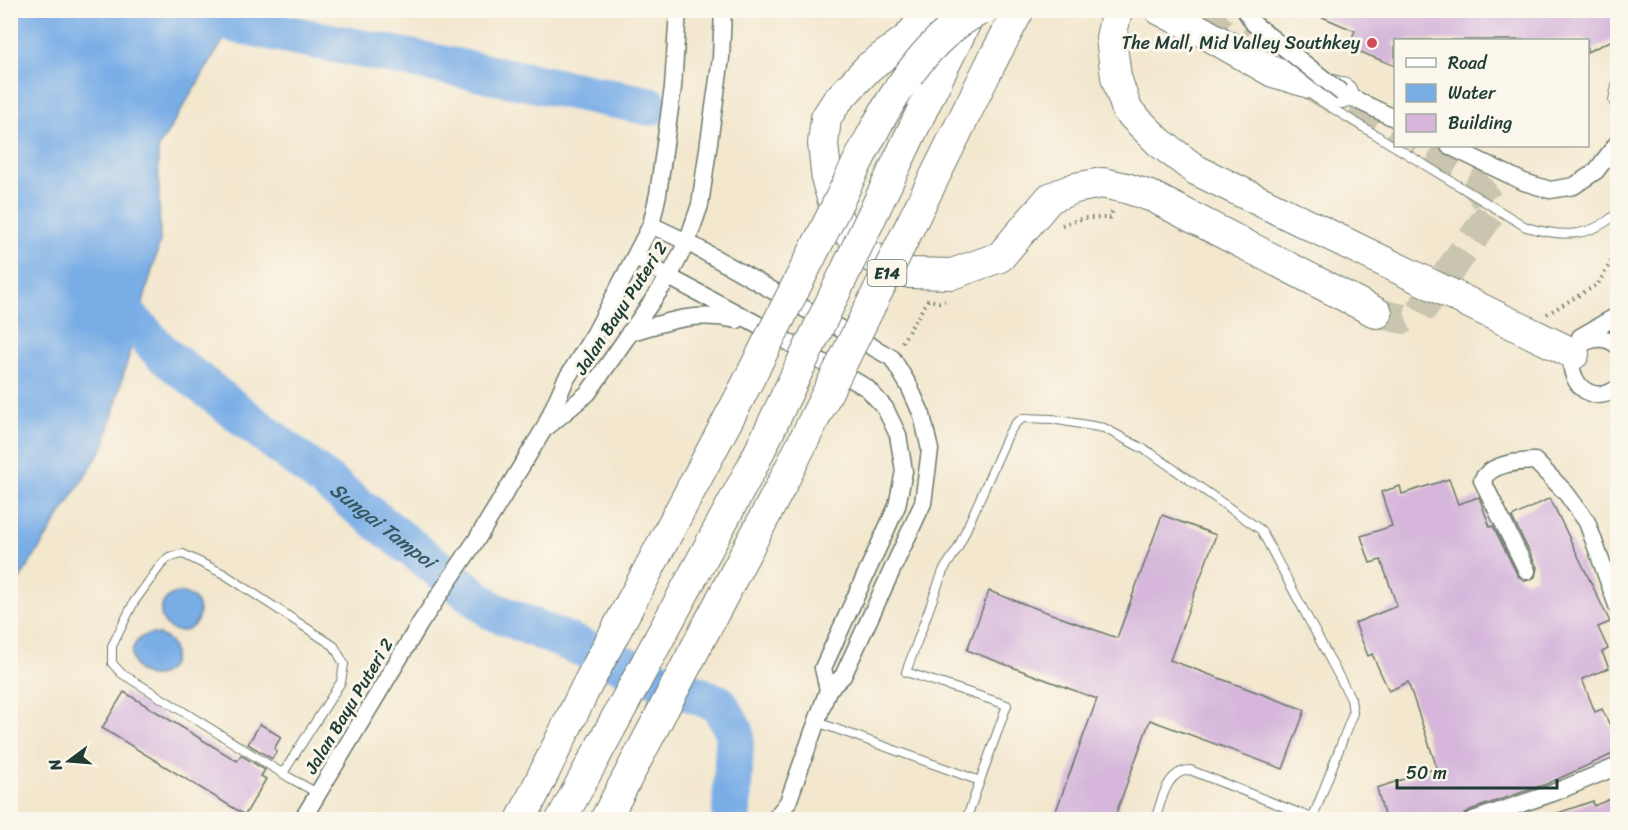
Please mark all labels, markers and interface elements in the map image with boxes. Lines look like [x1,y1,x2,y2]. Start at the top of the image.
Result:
place label: The Mall, Mid Valley Southkey [1121,27,1361,59]
marker: The Mall, Mid Valley Southkey [1365,36,1379,50]
legend [1394,39,1589,147]
text: Road [1448,47,1488,79]
text: Water [1448,77,1497,109]
text: Building [1448,107,1512,139]
street label: Jalan Bayu Puteri 2 [565,235,676,382]
road number: E14 [868,260,906,286]
water label: Sungai Tampoi [322,473,446,580]
street label: Jalan Bayu Puteri 2 [295,632,402,781]
north arrow [39,731,99,791]
scale bar [1397,752,1558,790]
text: N [39,755,71,775]
text: 50 m [1406,757,1447,789]

